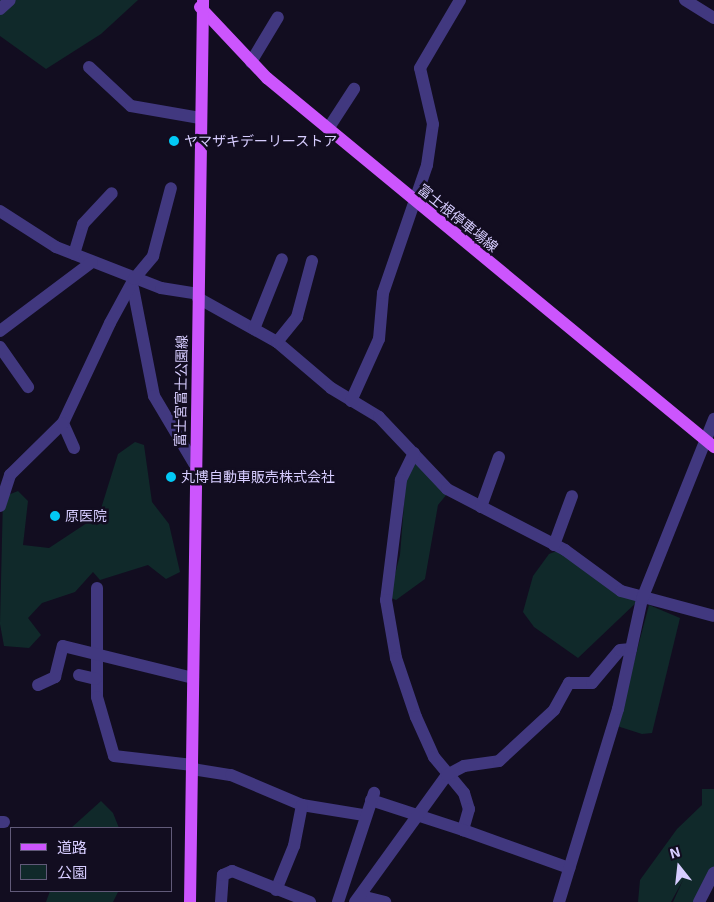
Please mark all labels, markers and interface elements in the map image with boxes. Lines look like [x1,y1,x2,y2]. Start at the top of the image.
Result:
place label: ヤマザキデーリーストア [184,133,338,149]
marker: ヤマザキデーリーストア [168,135,180,147]
street label: 富士根停車場線 [415,181,501,255]
street label: 富士宮富士公園線 [172,335,190,447]
place label: 丸博自動車販売株式会社 [181,469,335,485]
marker: 丸博自動車販売株式会社 [165,471,177,483]
place label: 原医院 [65,508,107,524]
marker: 原医院 [49,510,61,522]
legend [10,827,172,892]
text: 道路 [57,838,87,856]
north arrow [654,842,704,892]
text: N [668,843,682,862]
text: 公園 [57,863,87,881]

